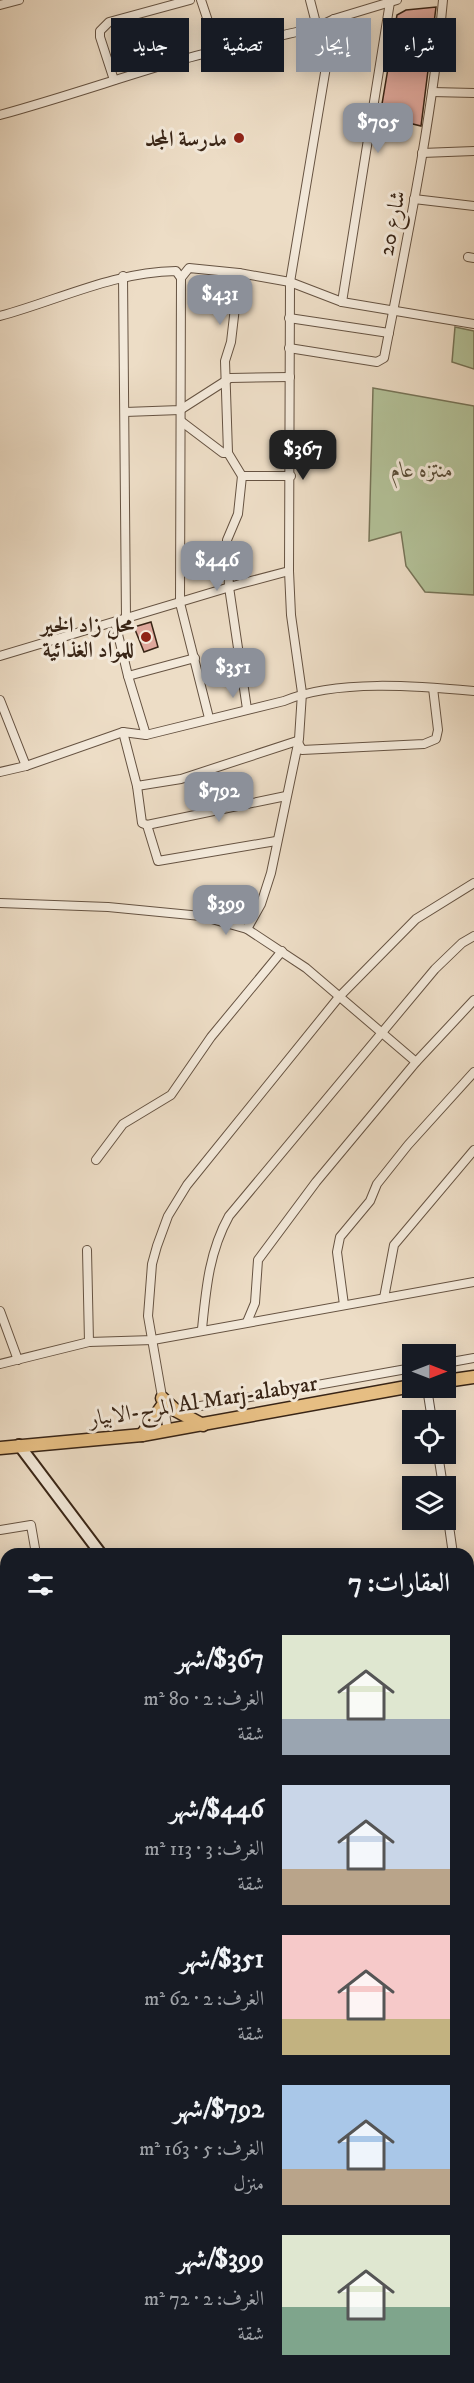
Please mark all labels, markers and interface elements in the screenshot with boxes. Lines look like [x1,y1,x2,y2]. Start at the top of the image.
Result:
chip: جديد [111,18,189,72]
chip: تصفية [201,18,284,72]
chip: إيجار [296,18,371,72]
chip: شراء [383,18,456,72]
pin: $705 [342,103,414,154]
text: $705 [357,110,399,135]
place label: مدرسة المجد [145,126,227,153]
marker: مدرسة المجد [232,131,246,145]
street label: شارع 20 [373,189,416,259]
pin: $431 [184,275,256,326]
text: $431 [201,282,239,307]
pin: $367 [267,430,339,481]
text: $367 [283,437,323,462]
park label: منتزه عام [391,457,453,489]
pin: $446 [181,541,253,592]
text: $446 [195,548,239,573]
place label: محل زاد الخير للمواد الغذائية [38,612,135,664]
marker: محل زاد الخير للمواد الغذائية [139,630,153,644]
pin: $351 [197,648,269,699]
text: $351 [215,655,251,680]
pin: $792 [183,772,255,823]
text: $792 [198,779,240,804]
pin: $399 [190,885,262,936]
text: $399 [207,892,245,917]
north arrow [402,1344,456,1398]
map controls [402,1344,456,1530]
street label: المرج-الابيار Al Marj-alabyar [85,1370,321,1438]
button: locate [402,1410,456,1464]
button: layers [402,1476,456,1530]
text: العقارات: 7 [348,1567,450,1600]
icon: filters [24,1568,57,1601]
text: $367/شهر [176,1643,264,1676]
icon: home [330,1659,402,1731]
text: الغرف: 2 · 80 m² [144,1687,264,1712]
text: شقة [238,1722,264,1747]
text: $446/شهر [169,1793,264,1826]
icon: home [330,1809,402,1881]
text: الغرف: 3 · 113 m² [145,1837,264,1862]
text: شقة [238,1872,264,1897]
text: $351/شهر [181,1943,264,1976]
icon: home [330,1959,402,2031]
text: الغرف: 2 · 62 m² [144,1987,264,2012]
text: شقة [238,2022,264,2047]
text: $792/شهر [173,2093,264,2126]
icon: home [330,2109,402,2181]
text: الغرف: 5 · 163 m² [139,2137,264,2162]
text: منزل [233,2172,264,2197]
text: $399/شهر [177,2243,264,2276]
icon: home [330,2259,402,2331]
text: الغرف: 2 · 72 m² [144,2287,264,2312]
text: شقة [238,2322,264,2347]

